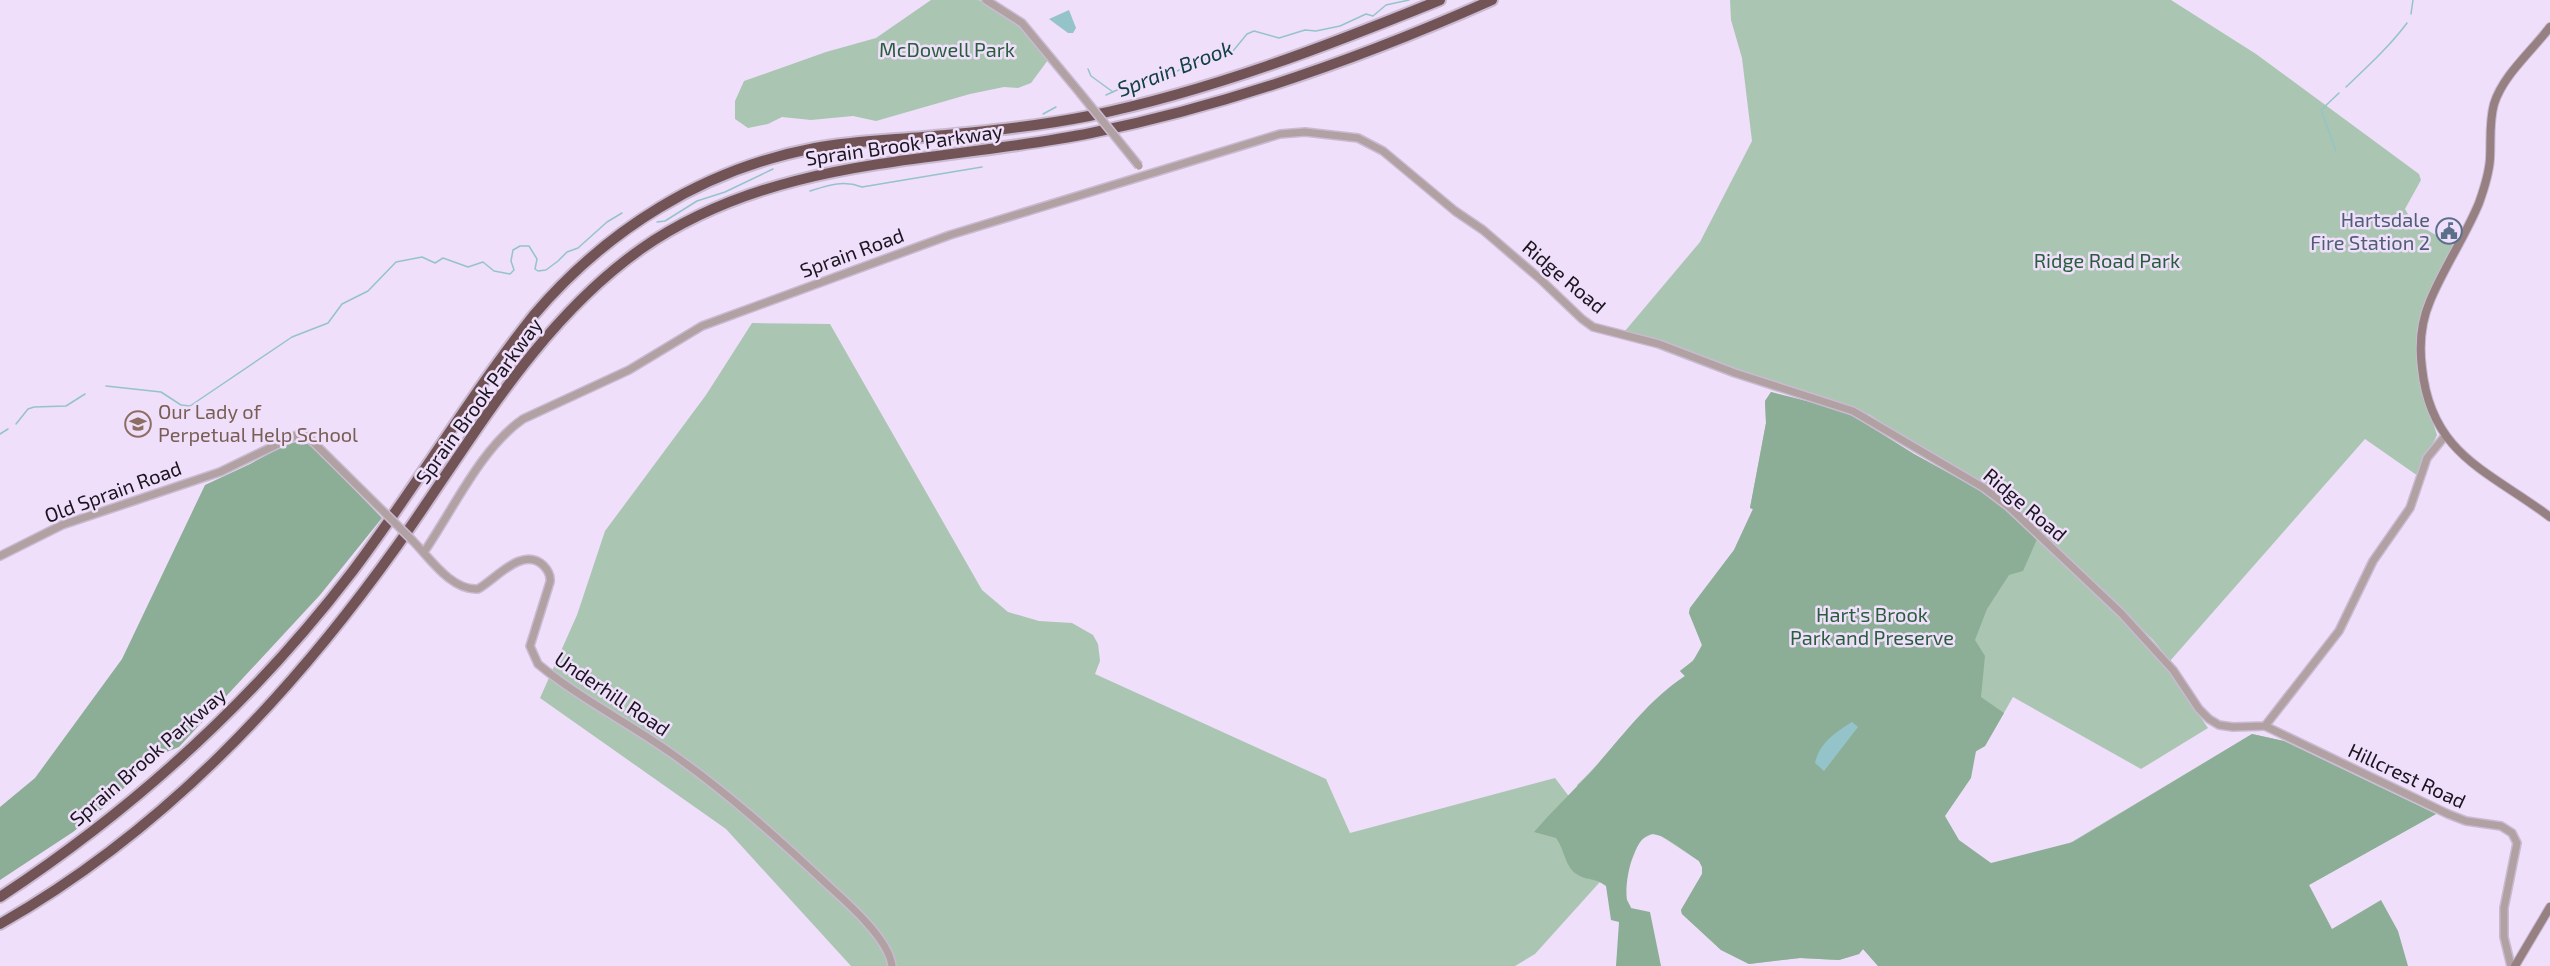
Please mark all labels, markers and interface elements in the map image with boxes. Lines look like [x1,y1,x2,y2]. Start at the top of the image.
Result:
water label: Sprain Brook [1113,34,1236,101]
park label: McDowell Park [879,37,1015,61]
street label: Sprain Brook Parkway [804,118,1005,170]
place label: Hartsdale Fire Station 2 [2310,207,2430,254]
public building icon: Hartsdale Fire Station 2 [2434,216,2464,246]
street label: Sprain Road [796,222,907,282]
street label: Ridge Road [1518,235,1611,318]
park label: Ridge Road Park [2034,248,2180,272]
street label: Sprain Brook Parkway [410,312,547,488]
place label: Our Lady of Perpetual Help School [158,399,358,446]
school or university icon: Our Lady of Perpetual Help School [123,409,153,439]
street label: Old Sprain Road [41,455,184,527]
street label: Ridge Road [1979,463,2072,546]
park label: Hart's Brook Park and Preserve [1790,602,1954,649]
street label: Underhill Road [550,646,675,740]
street label: Sprain Brook Parkway [64,682,231,831]
street label: Hillcrest Road [2345,737,2470,813]

